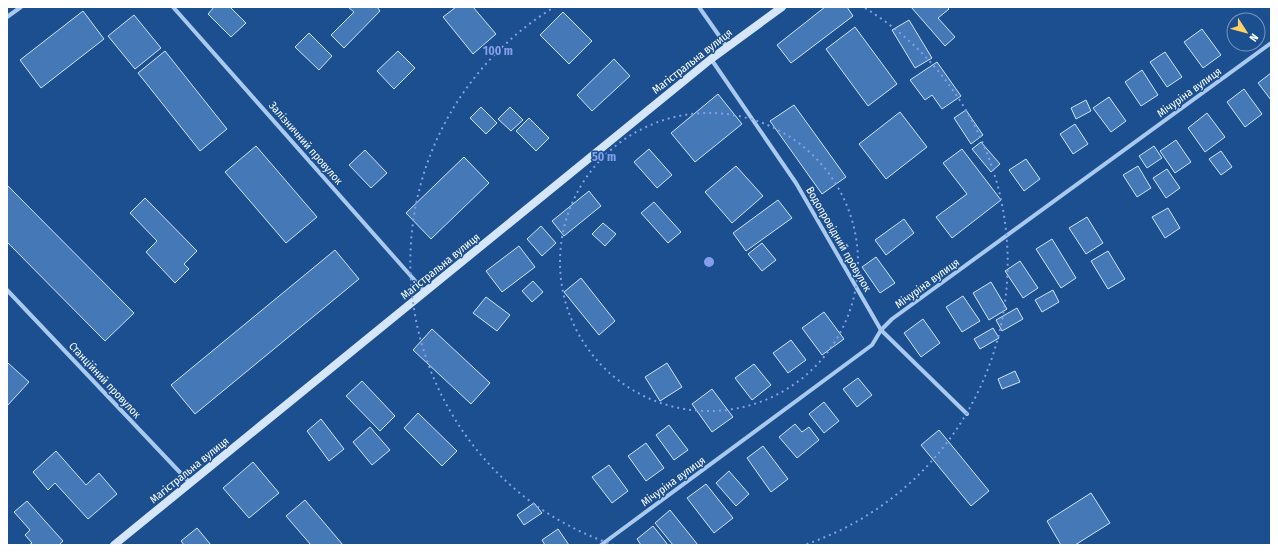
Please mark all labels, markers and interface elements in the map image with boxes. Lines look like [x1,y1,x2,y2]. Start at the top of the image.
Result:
north arrow [1226,12,1266,52]
street label: Магістральна вулиця [650,26,735,97]
text: N [1246,31,1261,44]
text: 100 m [483,44,513,58]
street label: Мічуріна вулиця [1155,65,1224,120]
street label: Залізничний провулок [266,99,346,188]
text: 50 m [592,150,616,164]
street label: Водопровідний провулок [803,185,874,295]
street label: Магістральна вулиця [398,230,483,302]
centre of rings [702,255,716,269]
street label: Мічуріна вулиця [893,256,962,311]
street label: Станційний провулок [66,340,144,422]
street label: Магістральна вулиця [147,434,232,506]
street label: Мічуріна вулиця [639,454,708,509]

